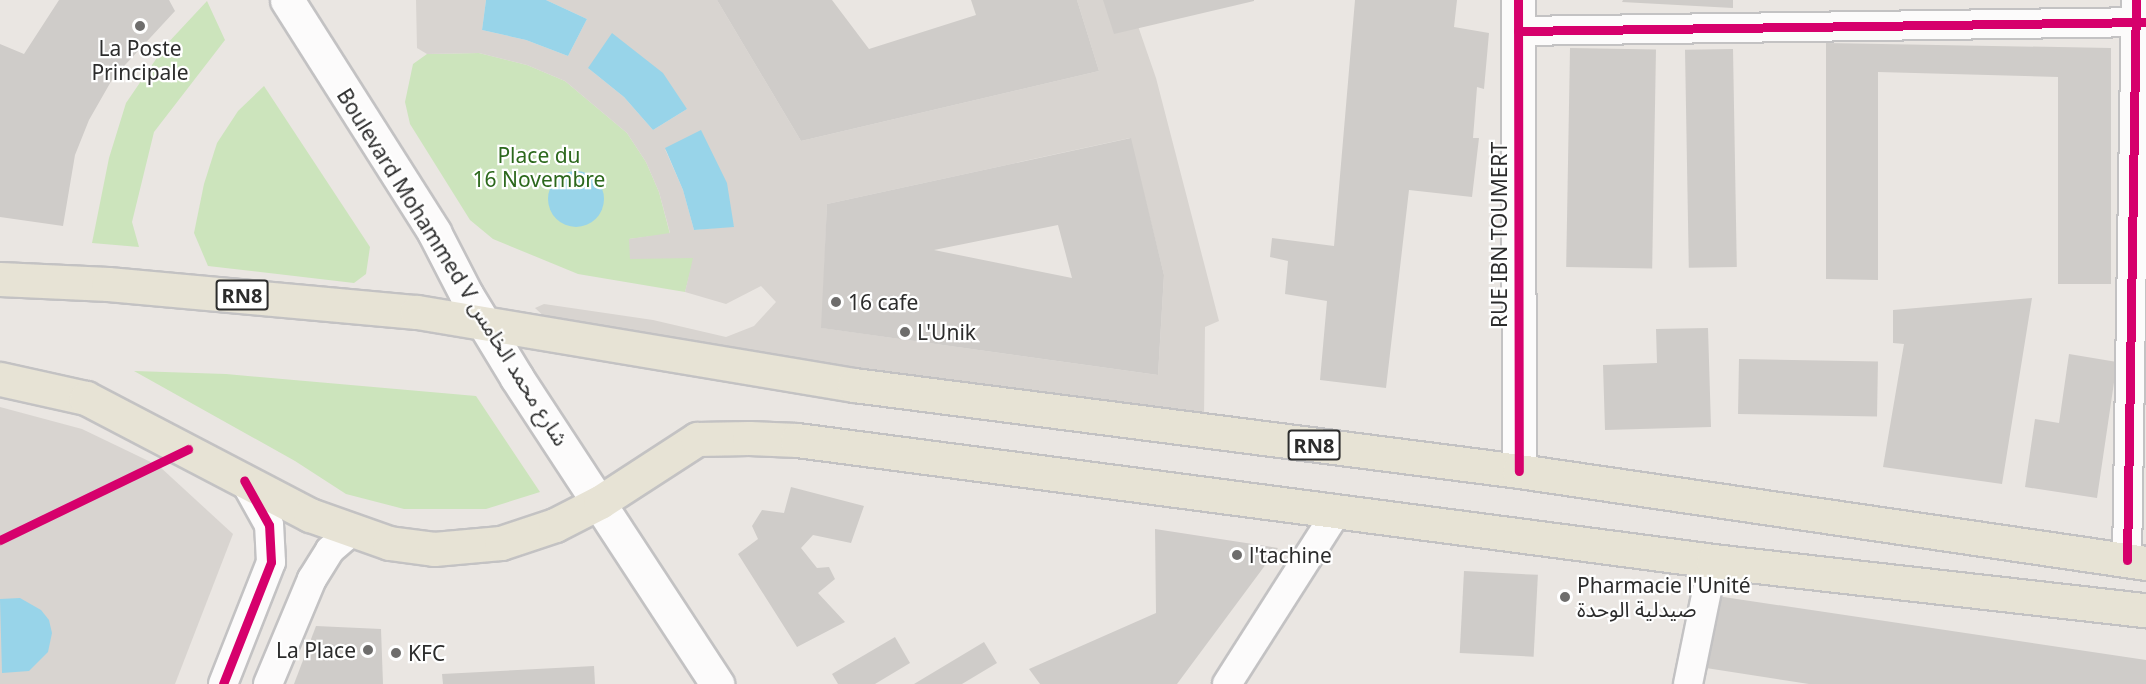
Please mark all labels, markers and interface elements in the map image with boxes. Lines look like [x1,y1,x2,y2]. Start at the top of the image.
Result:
marker: La Poste Principale [133,19,147,33]
place label: La Poste Principale [91,35,189,85]
street label: Boulevard Mohammed V شارع محمد الخامس [332,84,574,450]
park label: Place du 16 Novembre [473,142,605,192]
street label: RUE IBN TOUMERT [1486,142,1512,328]
road number: RN8 [215,278,269,312]
place label: 16 cafe [848,289,918,315]
marker: 16 cafe [829,295,843,309]
place label: L'Unik [917,319,976,345]
marker: L'Unik [898,325,912,339]
road number: RN8 [1287,428,1341,462]
place label: l'tachine [1249,542,1332,568]
marker: l'tachine [1230,548,1244,562]
place label: Pharmacie l'Unité صيدلية الوحدة [1577,572,1751,622]
marker: Pharmacie l'Unité صيدلية الوحدة [1558,590,1572,604]
place label: La Place [276,637,356,663]
place label: KFC [408,640,445,666]
marker: La Place [361,643,375,657]
marker: KFC [389,646,403,660]

